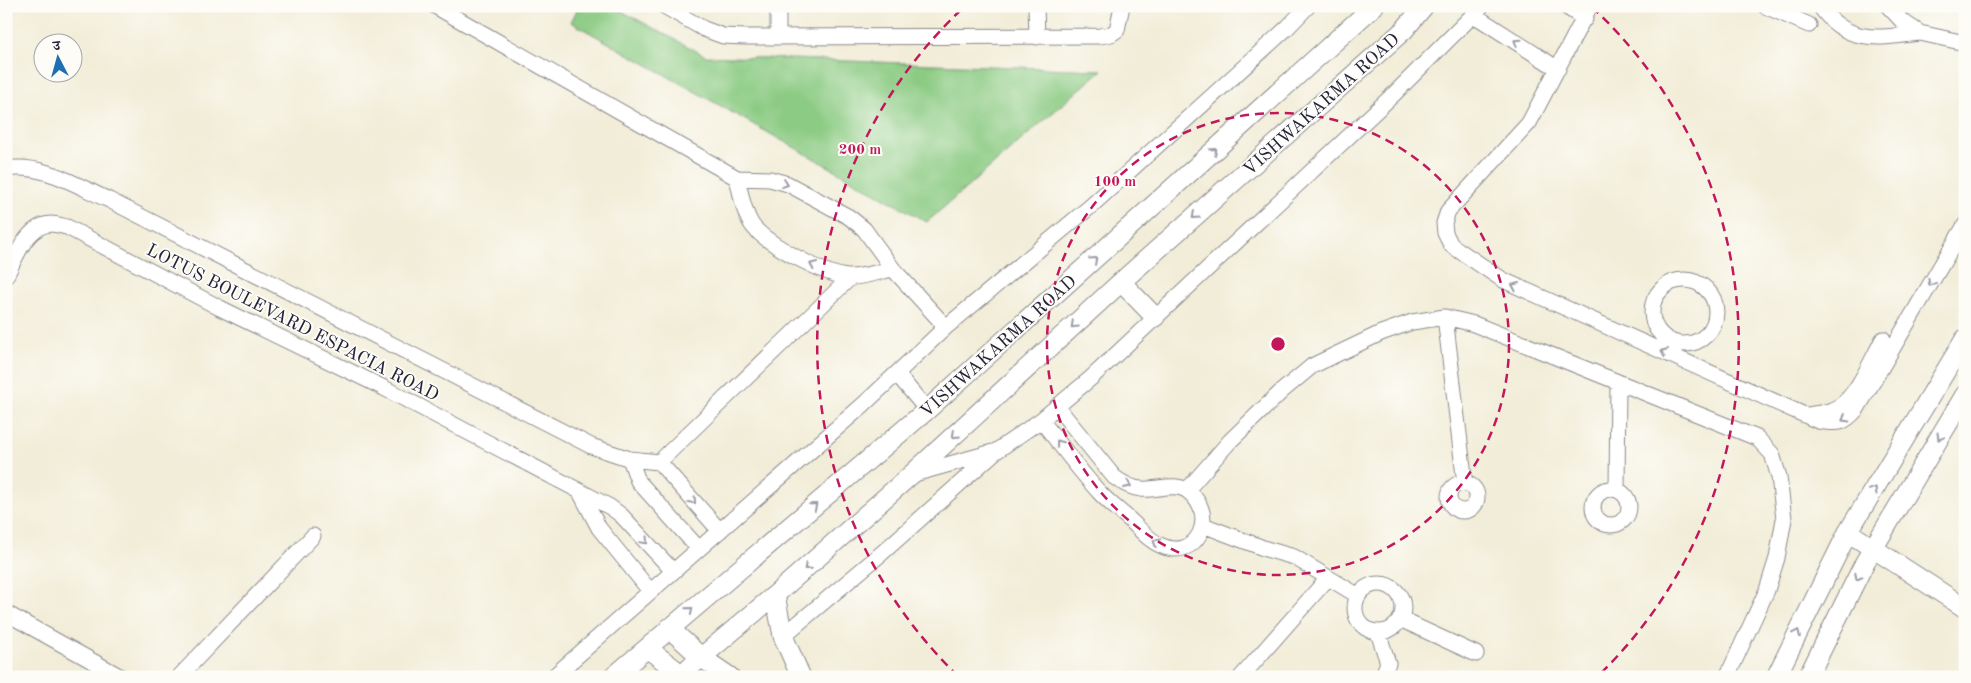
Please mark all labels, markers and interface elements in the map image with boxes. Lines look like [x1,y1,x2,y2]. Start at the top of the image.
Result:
street label: VISHWAKARMA ROAD [1240,30,1403,179]
north arrow [32,32,82,82]
text: उ [51,39,62,54]
one-way arrow [1513,39,1522,49]
text: 200 m [839,143,881,158]
one-way arrow [1209,148,1218,157]
text: 100 m [1094,175,1136,190]
one-way arrow [780,178,789,188]
one-way arrow [1191,211,1200,220]
street label: LOTUS BOULEVARD ESPACIA ROAD [144,241,442,405]
one-way arrow [1088,256,1097,265]
one-way arrow [809,261,818,271]
street label: VISHWAKARMA ROAD [917,272,1080,421]
one-way arrow [1927,278,1937,287]
one-way arrow [1511,281,1520,292]
one-way arrow [1071,319,1080,328]
centre of rings [1269,335,1287,353]
one-way arrow [1660,348,1669,359]
one-way arrow [1841,413,1850,423]
one-way arrow [951,429,960,438]
one-way arrow [1936,431,1946,440]
one-way arrow [1057,440,1065,449]
one-way arrow [1123,479,1132,489]
one-way arrow [1868,486,1878,495]
one-way arrow [688,495,697,504]
one-way arrow [808,503,817,511]
one-way arrow [639,536,648,545]
one-way arrow [1152,539,1161,548]
one-way arrow [804,561,813,570]
one-way arrow [1854,571,1864,580]
one-way arrow [684,608,693,616]
one-way arrow [1791,629,1801,638]

